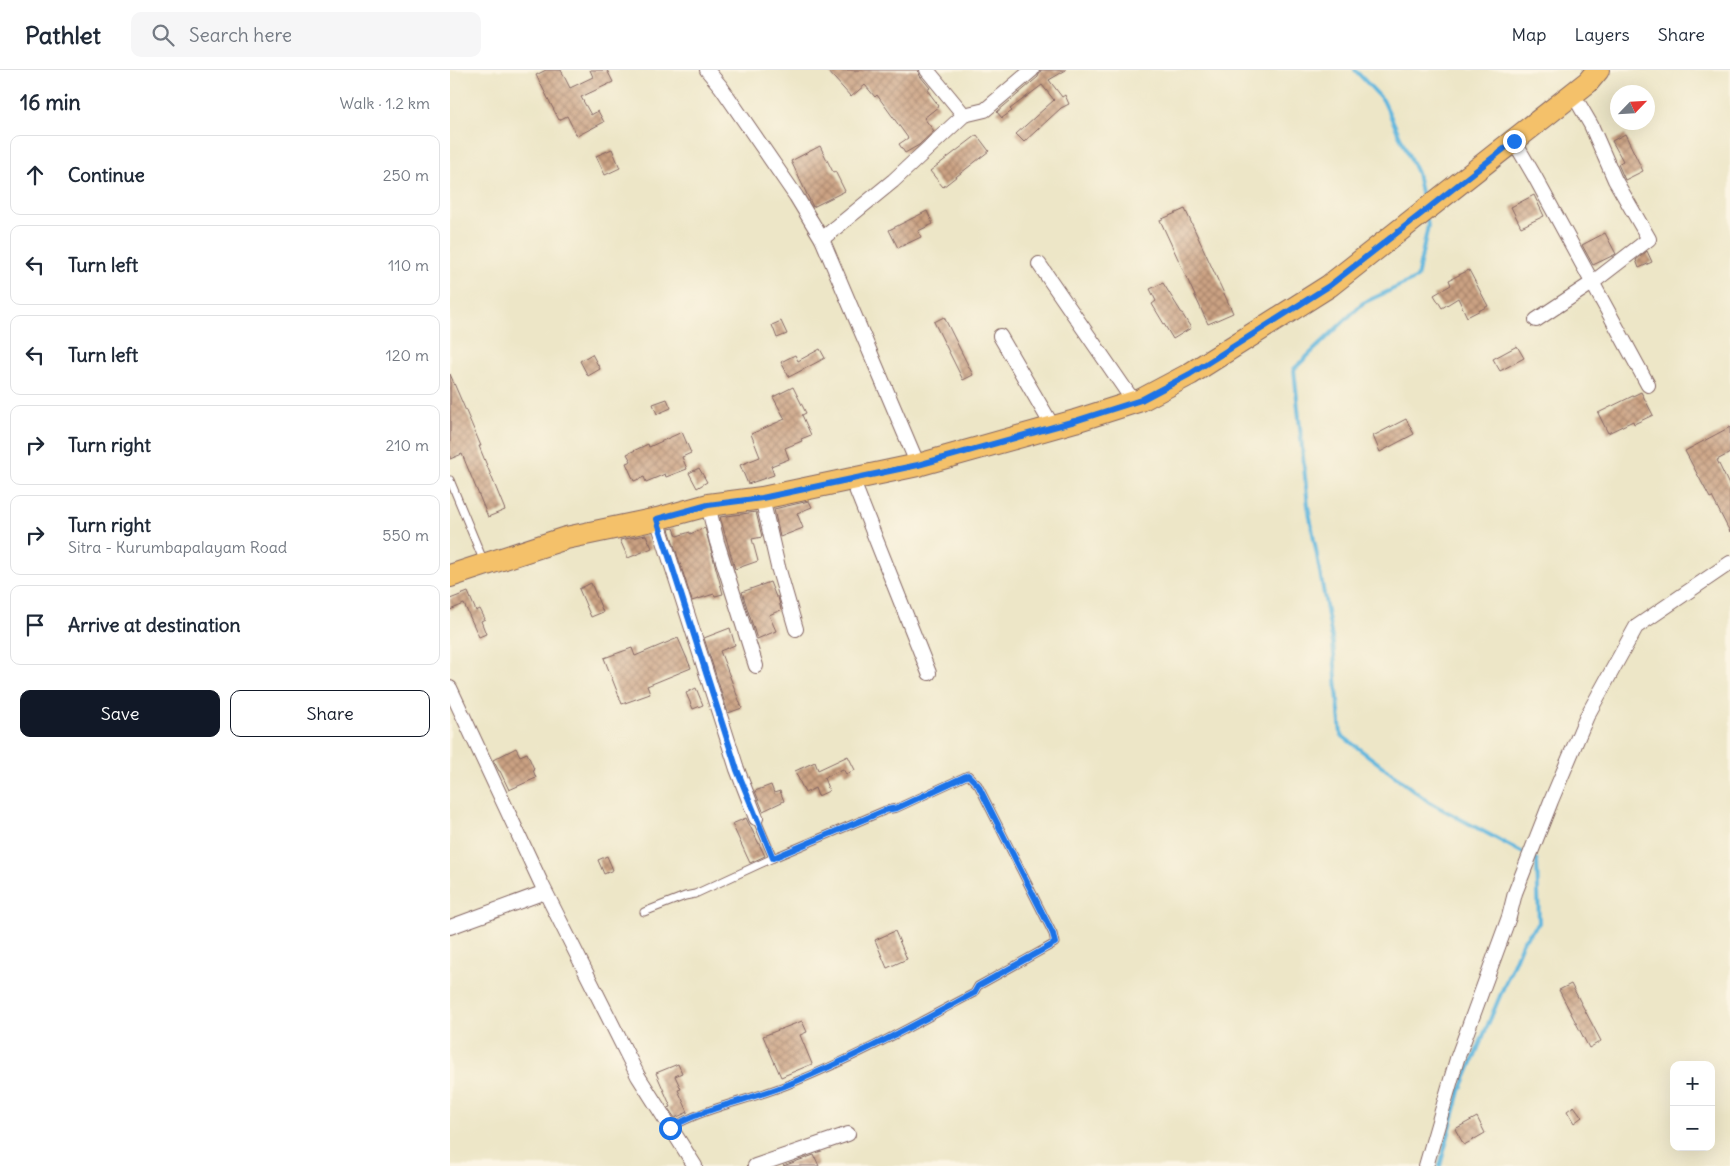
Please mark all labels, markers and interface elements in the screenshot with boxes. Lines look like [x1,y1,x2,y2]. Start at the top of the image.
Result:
search box [131,12,481,57]
text: Pathlet [25,20,101,50]
icon: search [149,21,177,49]
text: Search here [189,23,292,47]
text: Map [1511,23,1546,46]
text: Layers [1574,23,1630,46]
text: Share [1658,23,1705,46]
north arrow [1610,85,1655,130]
text: 16 min [20,89,81,116]
text: Walk · 1.2 km [340,93,430,113]
route end [1503,130,1526,153]
icon: ahead [21,161,49,189]
text: Continue [68,163,145,187]
text: 250 m [383,165,429,185]
icon: left [21,251,49,279]
text: Turn left [68,253,138,277]
text: 110 m [388,255,429,275]
icon: left [21,341,49,369]
text: Turn left [68,343,138,367]
text: 120 m [386,345,429,365]
icon: right [21,431,49,459]
text: Turn right [68,433,151,457]
text: 210 m [386,435,429,455]
text: Turn right [68,513,151,537]
icon: right [21,521,49,549]
text: 550 m [382,525,429,545]
text: Sitra - Kurumbapalayam Road [68,537,287,557]
icon: arrive [21,611,49,639]
text: Arrive at destination [68,613,241,637]
button: Save [20,690,220,737]
button: Share [230,690,430,737]
map controls [1670,1061,1715,1151]
button: + [1670,1061,1715,1106]
button: − [1670,1106,1715,1151]
route start [659,1117,682,1140]

